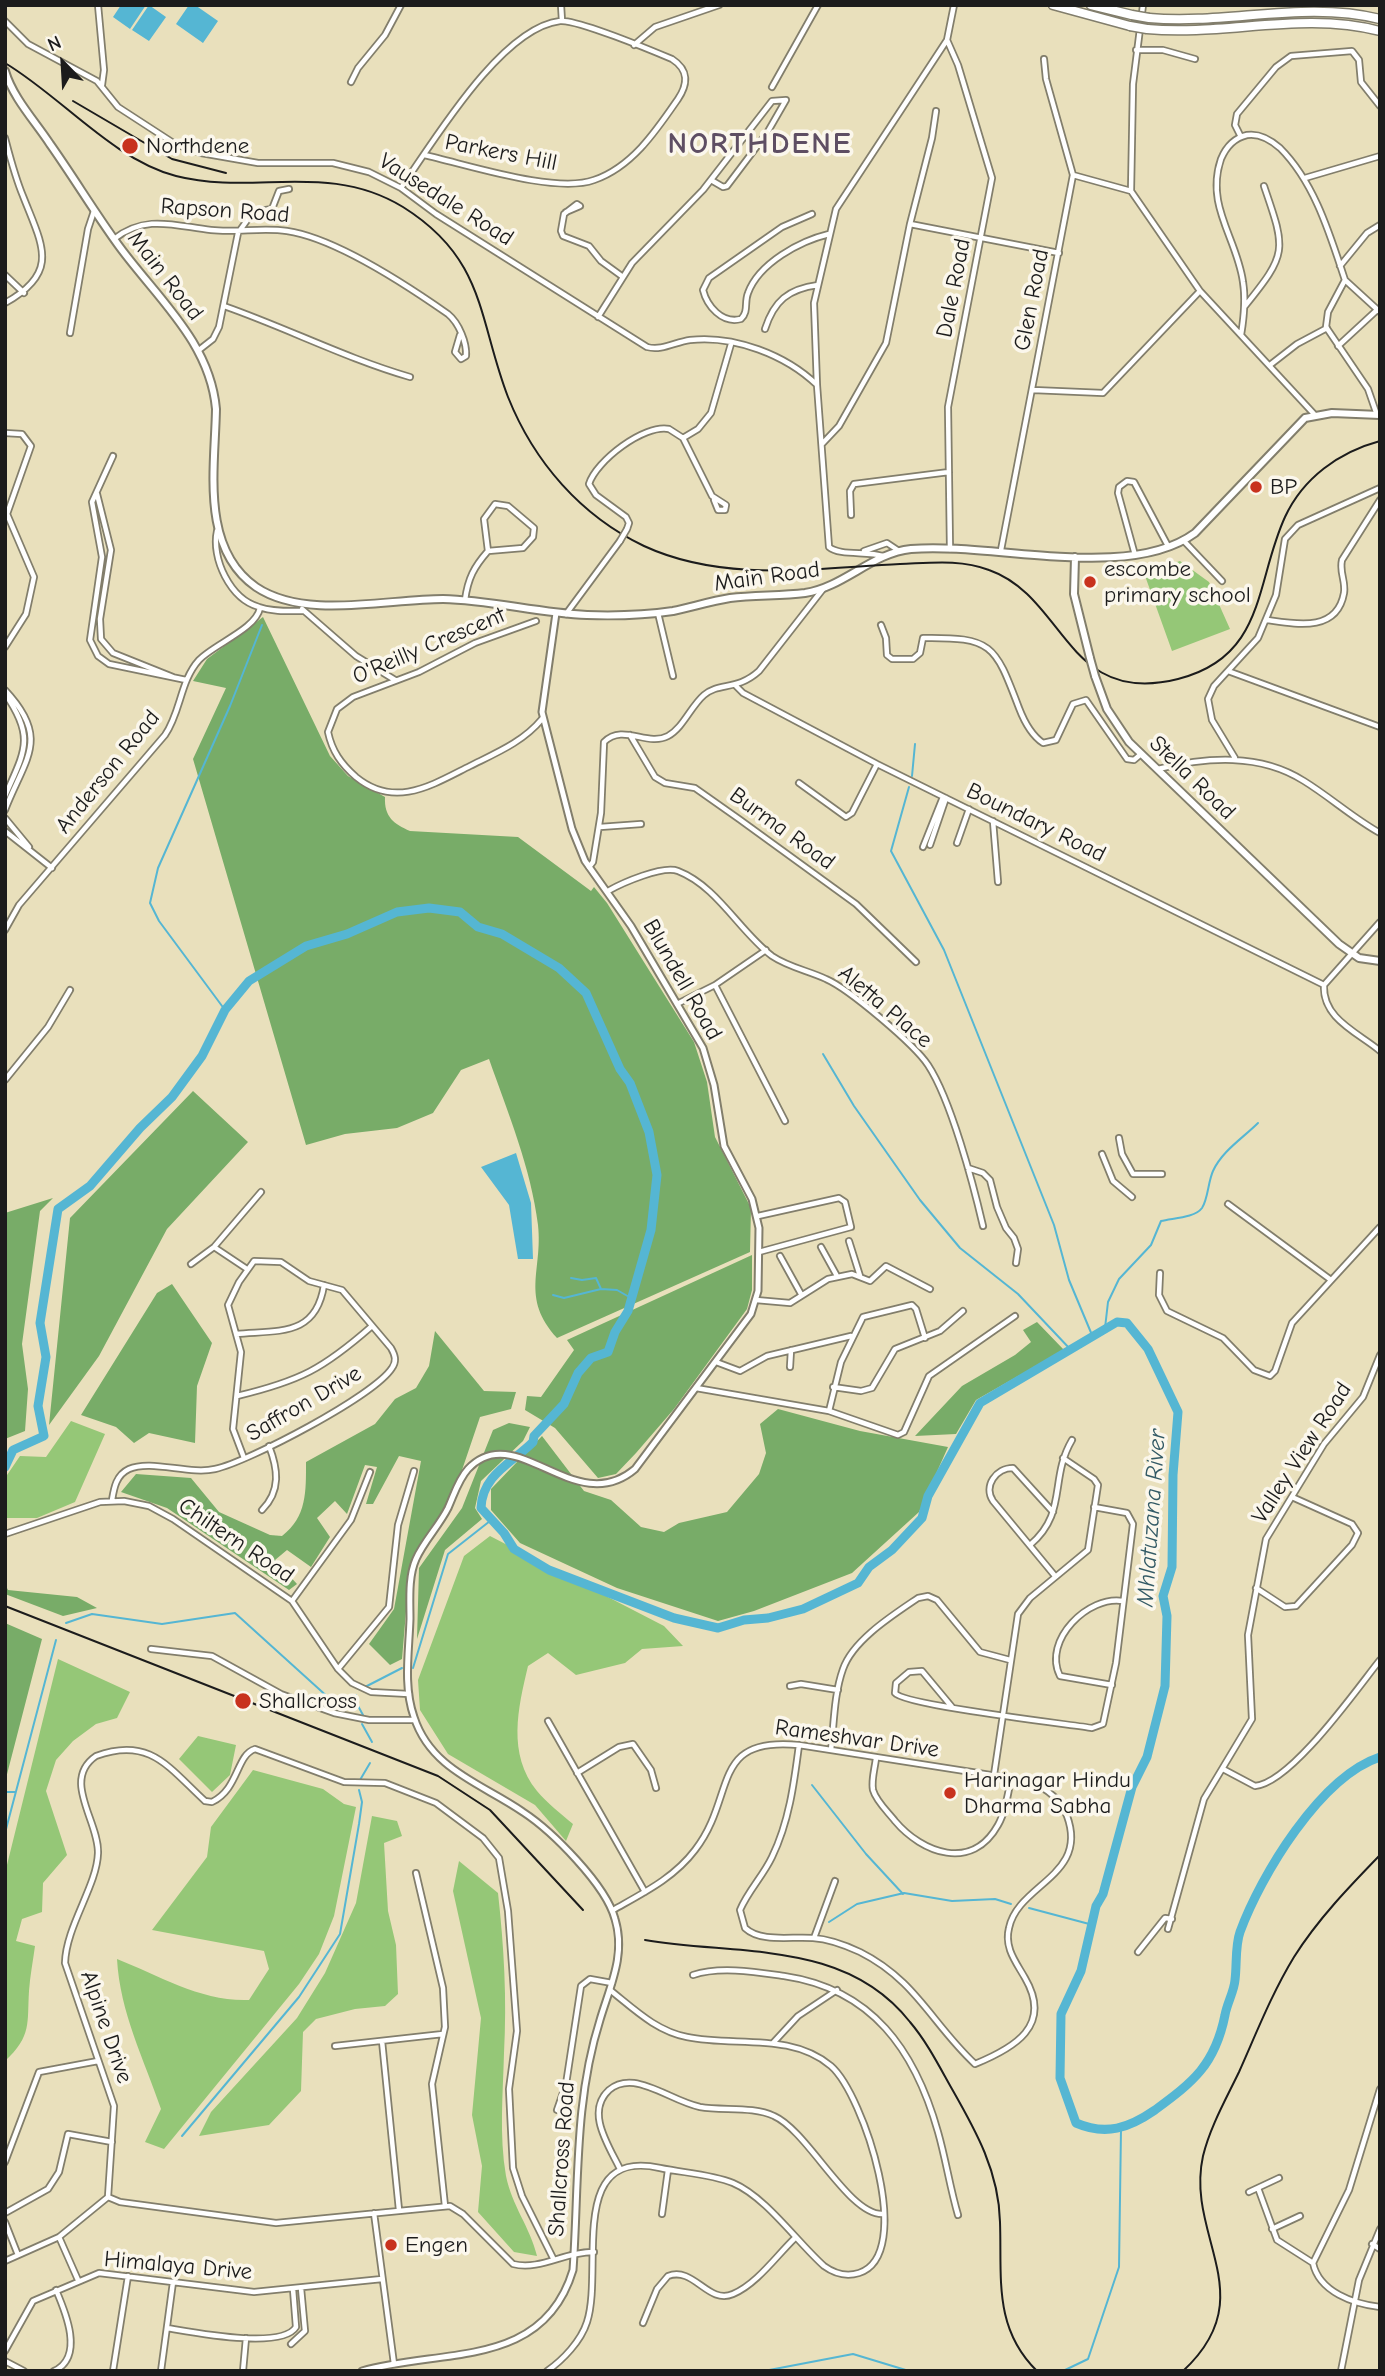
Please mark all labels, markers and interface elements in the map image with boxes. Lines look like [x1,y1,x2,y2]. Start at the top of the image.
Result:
north arrow [28,28,98,98]
text: N [44,31,65,56]
district label: NORTHDENE [669,127,851,163]
street label: Parkers Hill [443,129,559,177]
place label: Northdene [146,132,249,160]
marker: Northdene [120,136,140,156]
street label: Vausedale Road [374,148,518,252]
street label: Rapson Road [160,193,290,229]
street label: Main Road [121,226,209,326]
street label: Dale Road [931,236,977,340]
street label: Glen Road [1009,247,1055,353]
place label: BP [1270,473,1297,501]
marker: BP [1248,479,1264,495]
place label: escombe primary school [1104,555,1251,609]
street label: Main Road [712,556,822,598]
marker: escombe primary school [1082,574,1098,590]
street label: O'Reilly Crescent [348,601,510,691]
street label: Anderson Road [50,705,166,839]
street label: Stella Road [1143,730,1241,826]
street label: Boundary Road [962,777,1110,869]
street label: Burma Road [724,782,840,876]
street label: Blundell Road [636,915,728,1045]
street label: Aletta Place [832,960,938,1054]
street label: Saffron Drive [242,1360,366,1448]
street label: Valley View Road [1246,1377,1358,1529]
water label: Mhlatuzana River [1131,1428,1173,1608]
street label: Chiltern Road [173,1492,299,1590]
place label: Shallcross [259,1687,357,1715]
marker: Shallcross [233,1691,253,1711]
street label: Rameshvar Drive [773,1714,941,1764]
place label: Harinagar Hindu Dharma Sabha [964,1766,1131,1820]
marker: Harinagar Hindu Dharma Sabha [942,1785,958,1801]
street label: Alpine Drive [74,1967,138,2087]
street label: Shallcross Road [543,2081,581,2237]
place label: Engen [405,2231,468,2259]
marker: Engen [383,2237,399,2253]
street label: Himalaya Drive [103,2246,253,2286]

